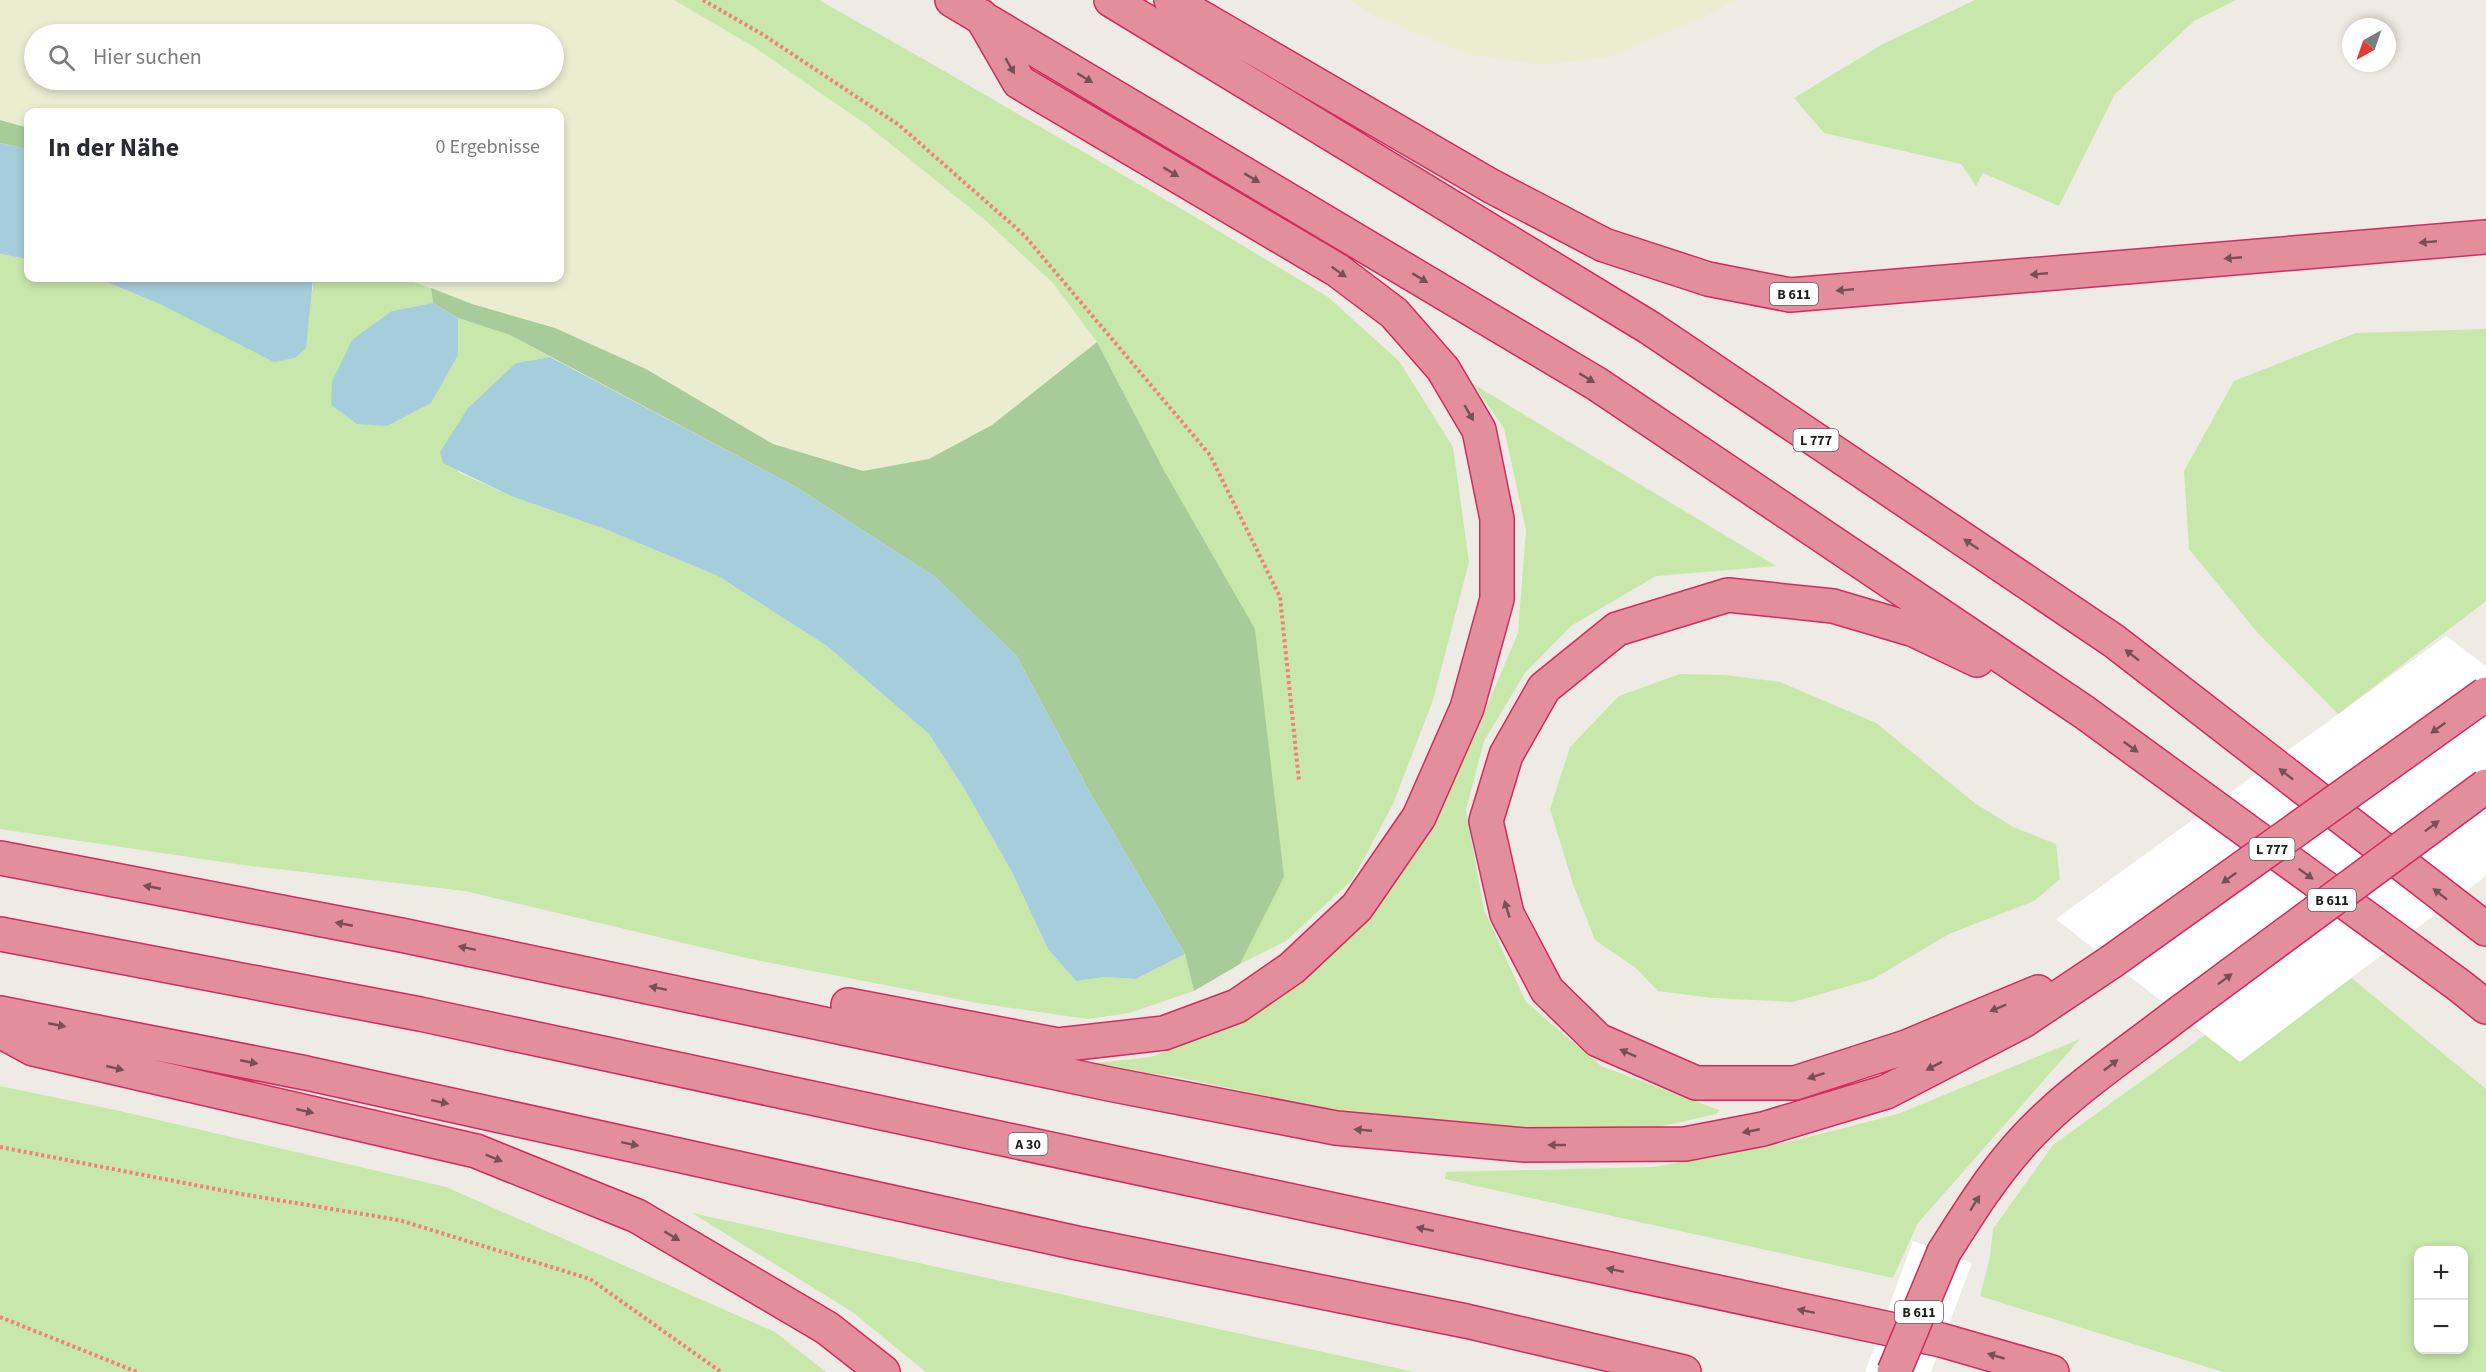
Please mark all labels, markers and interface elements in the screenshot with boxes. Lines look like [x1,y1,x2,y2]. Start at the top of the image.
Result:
north arrow [2342,18,2396,72]
search box [24,24,564,90]
icon: search [45,41,78,74]
text: Hier suchen [93,41,202,73]
one-way arrow [1005,58,1015,75]
one-way arrow [1077,73,1094,83]
text: In der Nähe [48,129,179,166]
text: 0 Ergebnisse [435,133,540,161]
one-way arrow [1163,167,1180,177]
one-way arrow [1244,173,1261,183]
one-way arrow [2418,237,2437,247]
one-way arrow [2224,253,2243,263]
one-way arrow [1330,266,1346,278]
one-way arrow [2029,269,2048,279]
one-way arrow [1412,273,1429,283]
road number: B 611 [1770,283,1818,305]
one-way arrow [1835,285,1854,295]
one-way arrow [1579,373,1596,383]
one-way arrow [1464,405,1474,422]
road number: L 777 [1794,429,1838,451]
one-way arrow [1963,538,1979,550]
one-way arrow [2124,649,2139,661]
one-way arrow [2431,721,2446,733]
one-way arrow [2124,740,2139,752]
one-way arrow [2278,769,2293,781]
one-way arrow [2424,819,2440,832]
road number: L 777 [2250,838,2294,860]
one-way arrow [2298,867,2313,879]
one-way arrow [2221,872,2237,884]
one-way arrow [142,882,161,891]
one-way arrow [2432,888,2447,900]
road number: B 611 [2308,889,2356,911]
one-way arrow [1502,900,1511,918]
one-way arrow [334,919,353,928]
one-way arrow [457,943,476,952]
one-way arrow [2216,973,2232,985]
one-way arrow [648,983,667,992]
one-way arrow [1989,1003,2007,1013]
one-way arrow [48,1021,67,1030]
one-way arrow [1619,1048,1637,1058]
one-way arrow [240,1058,259,1067]
one-way arrow [2103,1059,2119,1071]
one-way arrow [1926,1062,1943,1071]
one-way arrow [106,1063,124,1073]
one-way arrow [1807,1072,1825,1081]
one-way arrow [430,1098,449,1108]
one-way arrow [295,1107,314,1117]
one-way arrow [1353,1126,1372,1135]
one-way arrow [1741,1127,1760,1136]
road number: A 30 [1008,1133,1048,1155]
one-way arrow [621,1140,639,1150]
one-way arrow [1548,1140,1567,1150]
one-way arrow [485,1154,503,1163]
one-way arrow [1970,1195,1981,1211]
one-way arrow [1415,1224,1434,1234]
one-way arrow [664,1231,680,1242]
map controls [2414,1246,2468,1354]
button: + [2414,1246,2468,1300]
one-way arrow [1606,1265,1625,1274]
button: − [2414,1300,2468,1354]
road number: B 611 [1895,1301,1943,1323]
one-way arrow [1796,1306,1815,1315]
one-way arrow [1987,1351,2005,1360]

